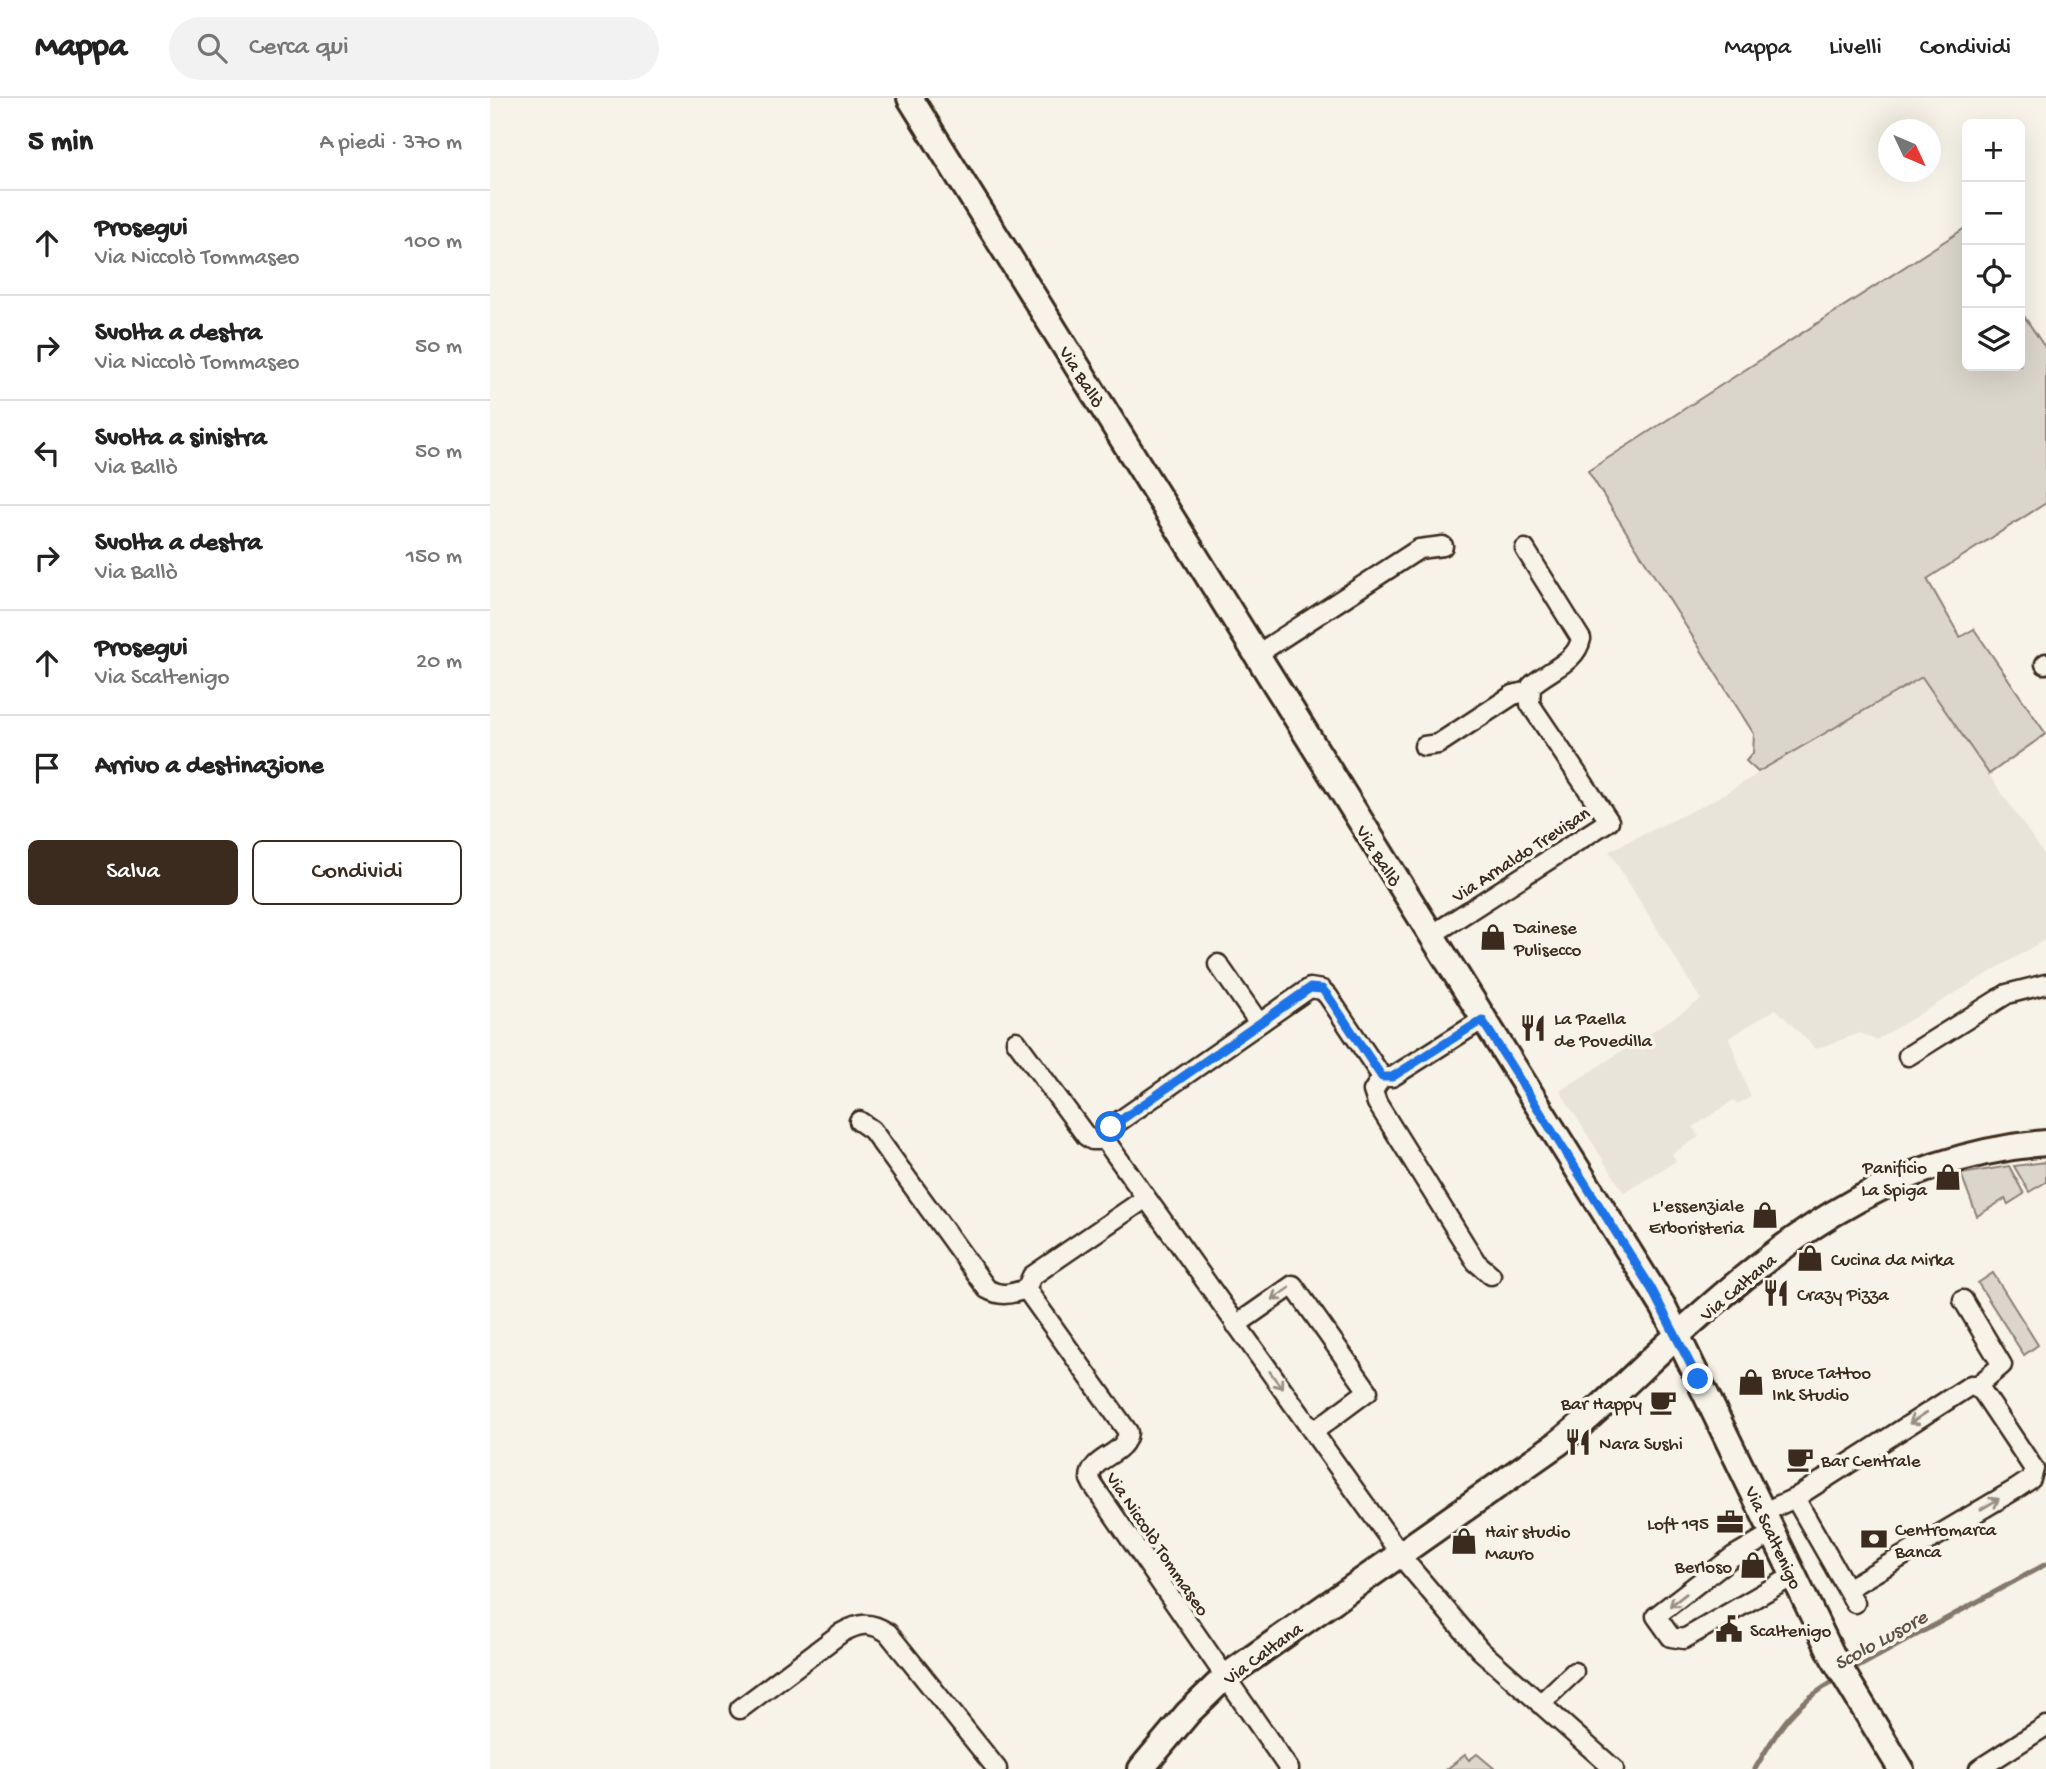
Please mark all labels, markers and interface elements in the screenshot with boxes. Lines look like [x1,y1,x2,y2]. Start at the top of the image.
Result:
search box [169,17,659,80]
text: Mappa [35,29,127,67]
icon: search [193,29,231,67]
text: Cerca qui [249,33,349,64]
text: Mappa [1724,34,1791,63]
text: Livelli [1829,34,1882,63]
text: Condividi [1920,34,2011,63]
north arrow [1878,119,1941,182]
map controls [1962,119,2025,371]
button: + [1962,119,2025,182]
text: 5 min [28,126,93,161]
text: A piedi · 370 m [319,130,462,157]
button: − [1962,182,2025,245]
text: Prosegui [95,214,188,245]
icon: ahead [28,224,66,262]
text: 100 m [405,229,462,256]
text: Via Niccolò Tommaseo [95,245,300,272]
button: locate [1962,245,2025,308]
button: layers [1962,308,2025,371]
text: Svolta a destra [95,319,262,350]
icon: right [28,329,66,367]
text: 50 m [415,334,462,361]
street label: Via Ballò [1052,342,1108,413]
text: Via Niccolò Tommaseo [95,350,300,377]
text: Svolta a sinistra [95,424,267,455]
icon: left [28,434,66,472]
text: 50 m [415,439,462,466]
text: Via Ballò [95,455,178,482]
text: Svolta a destra [95,529,262,560]
icon: right [28,539,66,577]
text: 150 m [406,544,462,571]
text: Via Ballò [95,560,178,587]
text: Prosegui [95,634,188,665]
icon: ahead [28,644,66,682]
text: 20 m [416,649,462,676]
text: Via Scaltenigo [95,665,230,692]
icon: arrive [28,749,66,787]
text: Arrivo a destinazione [95,752,324,783]
street label: Via Arnaldo Trevisan [1448,803,1595,910]
street label: Via Ballò [1349,821,1405,892]
button: Salva [28,840,238,905]
button: Condividi [252,840,462,905]
place label: Dainese Pulisecco [1512,918,1581,963]
shop icon: Dainese Pulisecco [1478,922,1508,952]
place label: La Paella de Povedilla [1554,1009,1654,1054]
restaurant icon: La Paella de Povedilla [1518,1013,1548,1043]
route start [1095,1111,1126,1142]
place label: Panificio La Spiga [1861,1158,1928,1203]
shop icon: Panificio La Spiga [1933,1162,1963,1192]
place label: L'essenziale Erboristeria [1649,1196,1745,1241]
shop icon: L'essenziale Erboristeria [1750,1200,1780,1230]
shop icon: Cucina da Mirka [1795,1243,1825,1273]
street label: Via Caltana [1696,1249,1783,1328]
place label: Cucina da Mirka [1831,1250,1956,1273]
restaurant icon: Crazy Pizza [1761,1278,1791,1308]
place label: Crazy Pizza [1797,1285,1890,1308]
one-way arrow [1272,1287,1291,1301]
route end [1682,1363,1713,1394]
place label: Bruce Tattoo Ink Studio [1771,1363,1871,1408]
shop icon: Bruce Tattoo Ink Studio [1736,1367,1766,1397]
one-way arrow [1269,1370,1283,1389]
cafe icon: Bar Happy [1648,1387,1678,1417]
place label: Bar Happy [1560,1394,1643,1417]
one-way arrow [1908,1411,1928,1425]
restaurant icon: Nara Sushi [1563,1427,1593,1457]
place label: Nara Sushi [1599,1434,1683,1457]
cafe icon: Bar Centrale [1785,1444,1815,1474]
place label: Bar Centrale [1820,1451,1921,1474]
street label: Via Niccolò Tommaseo [1099,1468,1213,1622]
street label: Via Scaltenigo [1738,1482,1806,1594]
one-way arrow [1979,1497,1999,1511]
office icon: Loft 195 [1715,1507,1745,1537]
place label: Loft 195 [1647,1514,1709,1537]
place label: Centromarca Banca [1894,1520,1998,1565]
place label: Hair studio Mauro [1485,1522,1571,1567]
bank icon: Centromarca Banca [1859,1524,1889,1554]
shop icon: Hair studio Mauro [1449,1526,1479,1556]
shop icon: Berloso [1738,1550,1768,1580]
place label: Berloso [1674,1557,1732,1580]
one-way arrow [1669,1592,1687,1607]
water label: Scolo Lusore [1831,1606,1934,1678]
public building icon: Scaltenigo [1714,1614,1744,1644]
street label: Via Caltana [1219,1617,1309,1692]
place label: Scaltenigo [1750,1621,1832,1644]

